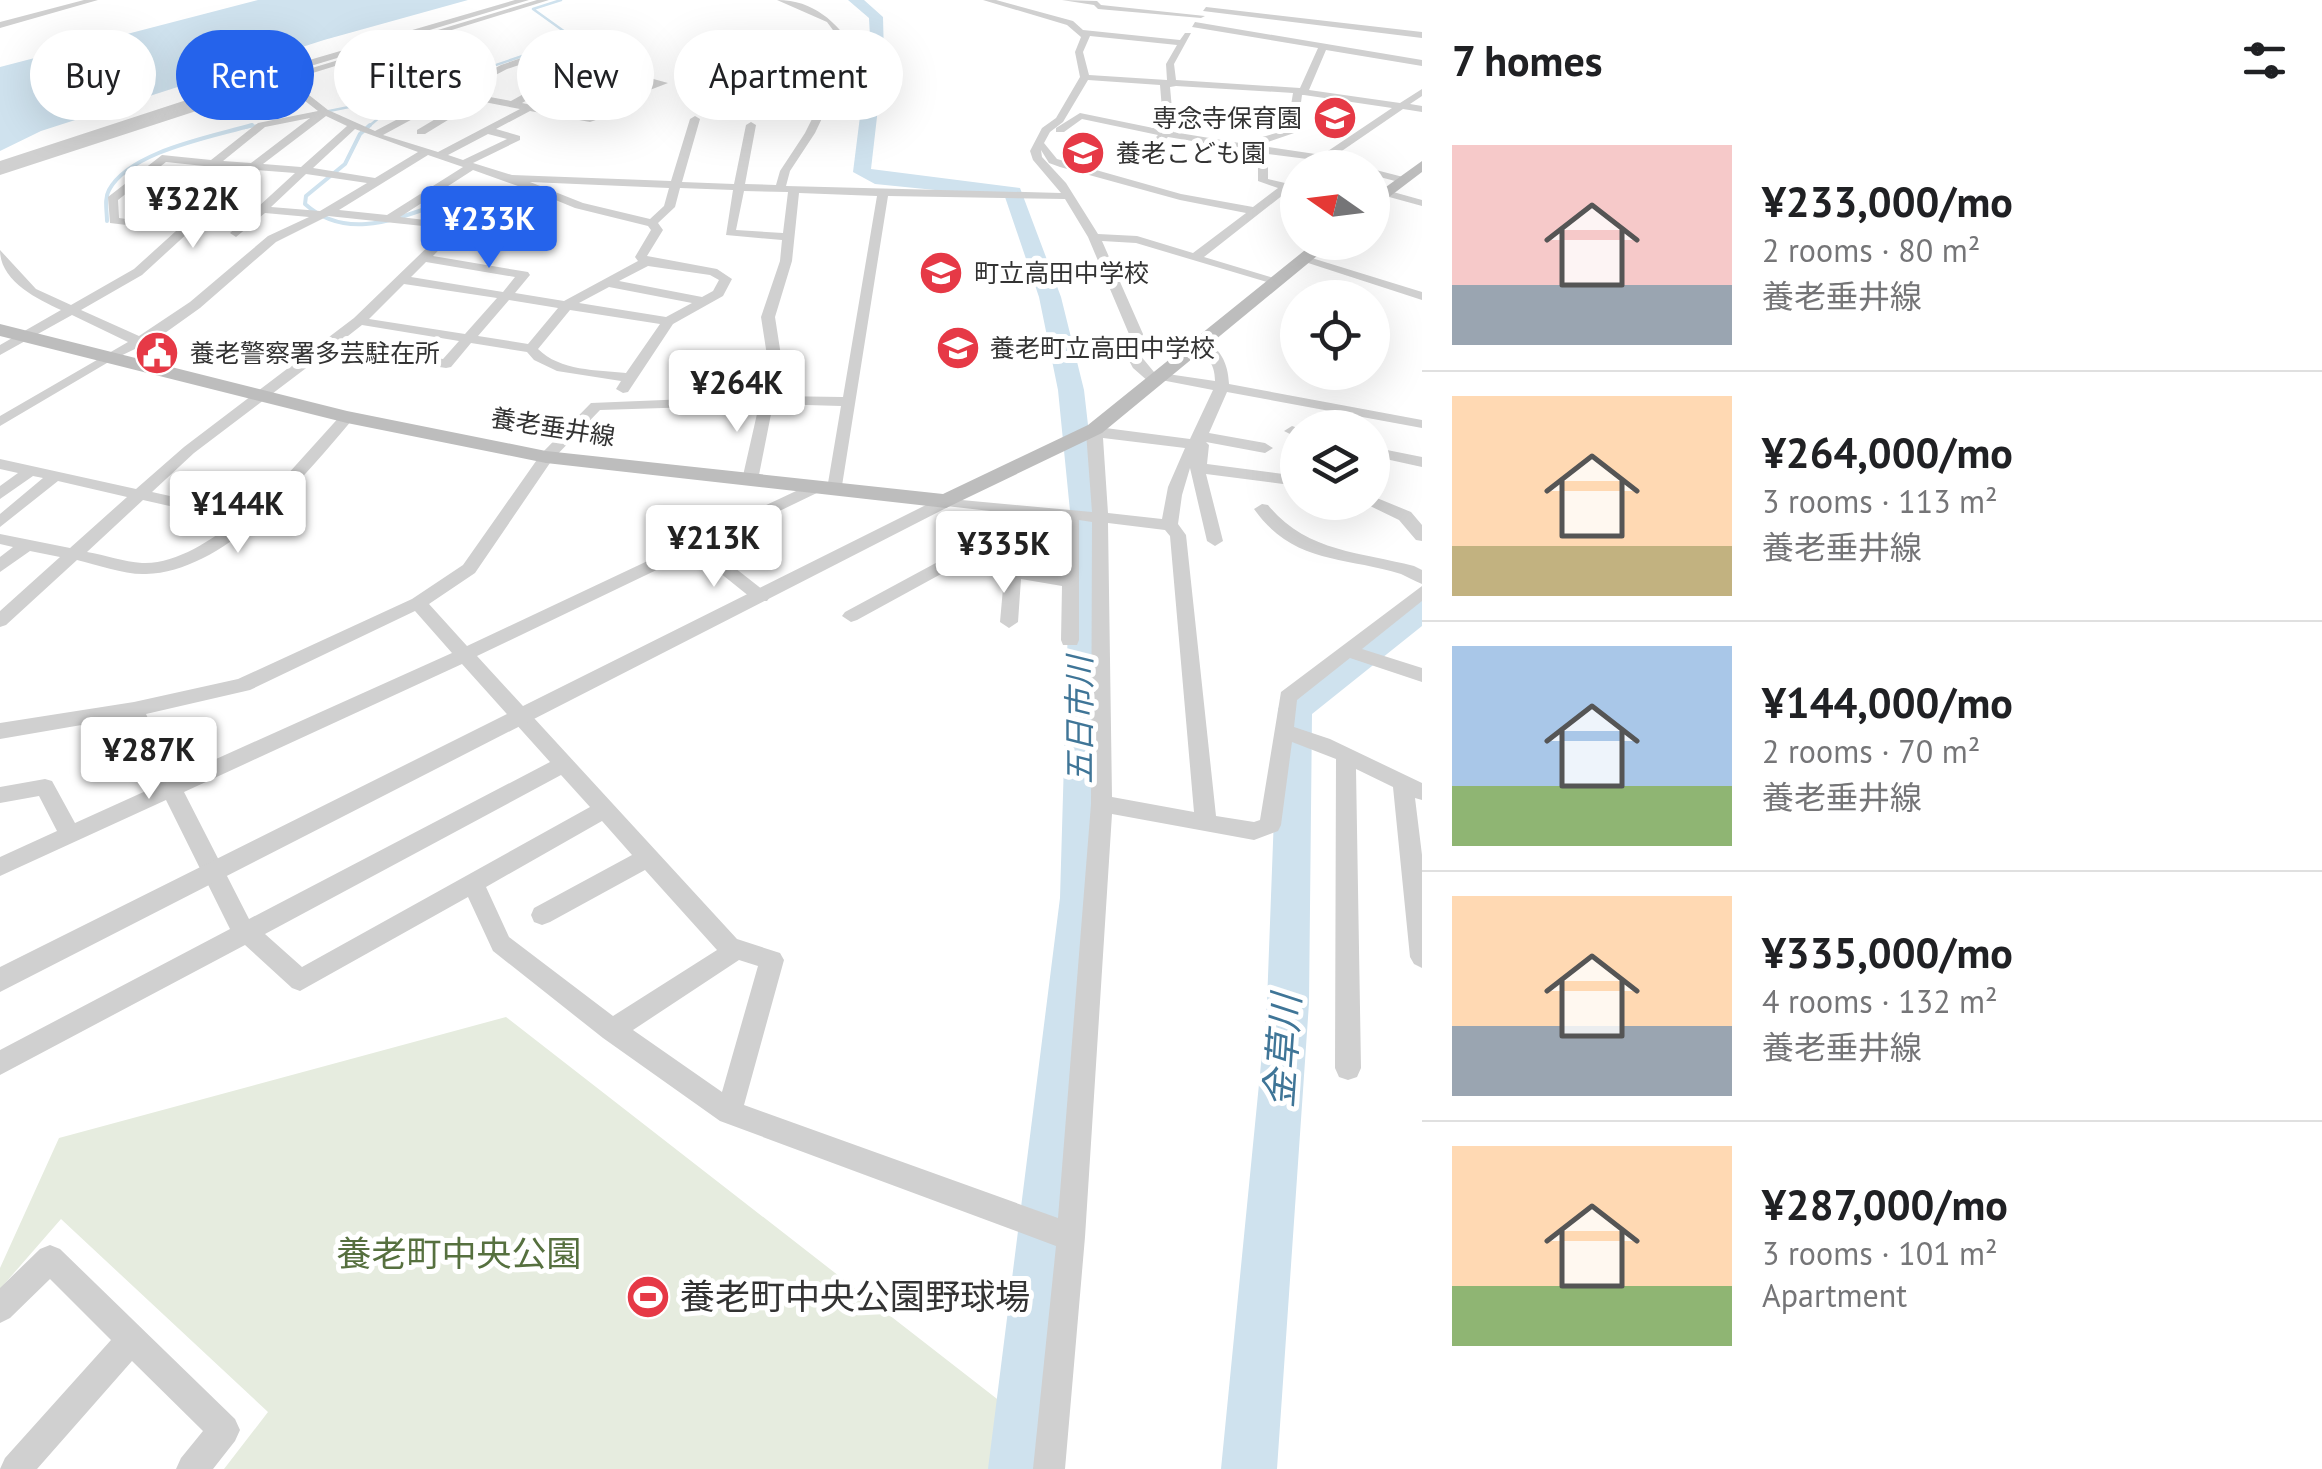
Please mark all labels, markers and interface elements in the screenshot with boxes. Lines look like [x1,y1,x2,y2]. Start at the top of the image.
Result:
chip: Buy [30,30,156,120]
chip: Rent [176,30,314,120]
chip: Filters [334,30,497,120]
chip: New [517,30,654,120]
chip: Apartment [674,30,903,120]
text: 7 homes [1452,33,1603,88]
icon: filters [2237,33,2292,88]
school or university icon: 専念寺保育園 [1312,95,1358,141]
place label: 専念寺保育園 [1152,102,1302,134]
school or university icon: 養老こども園 [1060,130,1106,176]
place label: 養老こども園 [1116,137,1266,169]
north arrow [1280,150,1390,260]
map controls [1280,150,1390,520]
pin: ¥322K [123,166,263,251]
text: ¥233,000/mo [1762,174,2013,229]
text: ¥322K [147,177,239,219]
icon: home [1532,185,1652,305]
pin: ¥233K [419,186,559,271]
text: ¥233K [443,197,535,239]
text: 2 rooms · 80 m² [1762,229,1980,271]
school or university icon: 町立高田中学校 [918,250,964,296]
place label: 町立高田中学校 [974,257,1149,289]
text: 養老垂井線 [1762,275,1922,317]
button: locate [1280,280,1390,390]
school or university icon: 養老町立高田中学校 [935,325,981,371]
public building icon: 養老警察署多芸駐在所 [134,330,180,376]
place label: 養老町立高田中学校 [990,332,1215,364]
place label: 養老警察署多芸駐在所 [190,337,440,369]
pin: ¥264K [667,350,807,435]
text: ¥264K [691,361,783,403]
street label: 養老垂井線 [489,401,617,453]
button: layers [1280,410,1390,520]
text: ¥264,000/mo [1762,425,2013,480]
icon: home [1532,436,1652,556]
pin: ¥144K [168,471,308,556]
text: 3 rooms · 113 m² [1762,480,1998,522]
text: ¥144K [192,482,284,524]
pin: ¥213K [644,505,784,590]
pin: ¥335K [934,511,1074,596]
text: ¥213K [668,516,760,558]
text: ¥335K [958,522,1050,564]
text: 養老垂井線 [1762,526,1922,568]
water label: 五日市川 [1058,653,1100,784]
text: ¥144,000/mo [1762,675,2013,730]
icon: home [1532,686,1652,806]
pin: ¥287K [79,717,219,802]
text: ¥287K [103,728,195,770]
text: 2 rooms · 70 m² [1762,730,1980,772]
text: 養老垂井線 [1762,776,1922,818]
text: ¥335,000/mo [1762,925,2013,980]
icon: home [1532,936,1652,1056]
text: 4 rooms · 132 m² [1762,980,1998,1022]
water label: 金草川 [1253,988,1310,1109]
text: 養老垂井線 [1762,1026,1922,1068]
text: ¥287,000/mo [1762,1177,2008,1232]
icon: home [1532,1186,1652,1306]
park label: 養老町中央公園 [336,1230,582,1276]
text: 3 rooms · 101 m² [1762,1232,1998,1274]
place label: 養老町中央公園野球場 [680,1273,1030,1319]
sports icon: 養老町中央公園野球場 [625,1274,671,1320]
text: Apartment [1762,1274,1907,1316]

